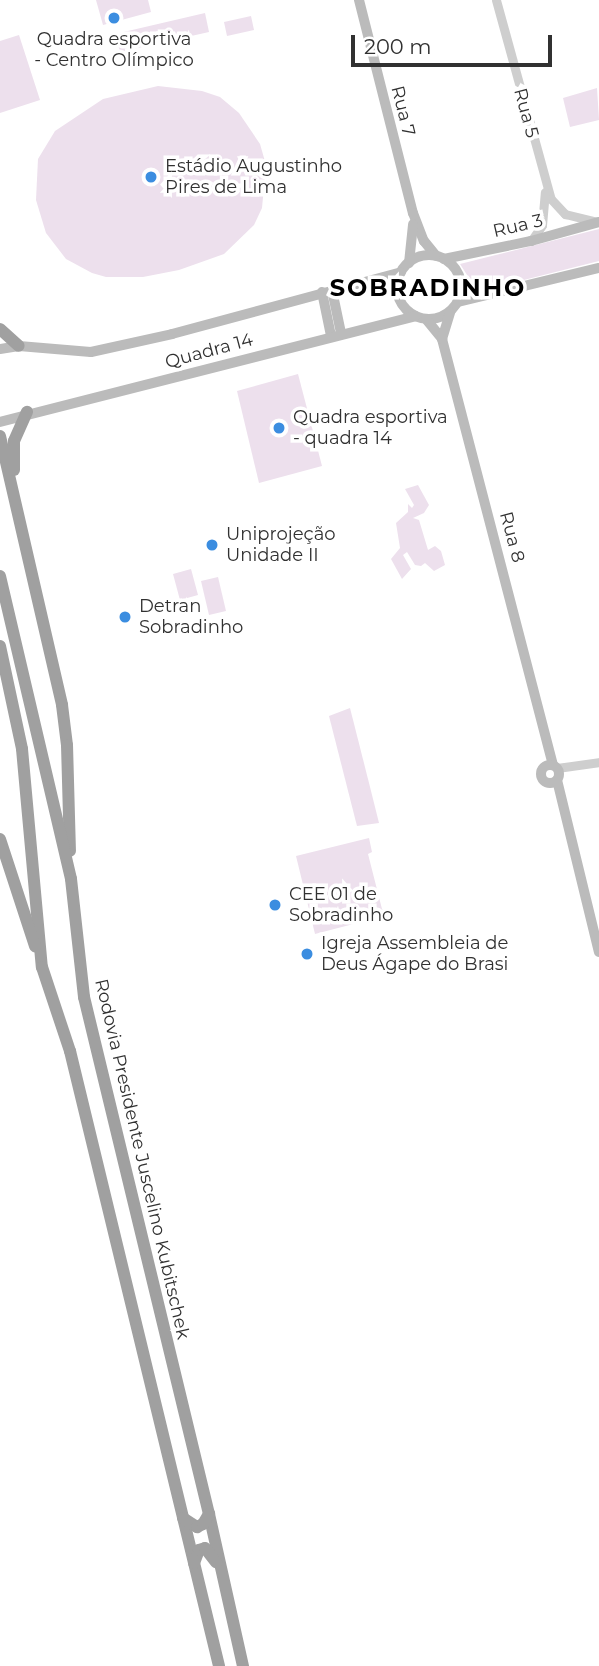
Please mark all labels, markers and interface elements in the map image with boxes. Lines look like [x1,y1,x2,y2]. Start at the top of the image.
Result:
marker: Quadra esportiva - Centro Olímpico [106,10,122,26]
scale bar [354,21,555,65]
place label: Quadra esportiva - Centro Olímpico [34,29,194,72]
text: 200 m [364,34,431,59]
street label: Rua 7 [386,84,420,138]
street label: Rua 5 [509,86,543,140]
place label: Estádio Augustinho Pires de Lima [165,156,342,198]
marker: Estádio Augustinho Pires de Lima [143,169,159,185]
street label: Rua 3 [491,210,545,242]
district label: SOBRADINHO [331,274,525,302]
street label: Quadra 14 [163,329,255,373]
place label: Quadra esportiva - quadra 14 [293,407,448,450]
marker: Quadra esportiva - quadra 14 [271,420,287,436]
street label: Rua 8 [495,509,529,565]
place label: Uniprojeção Unidade II [226,524,336,566]
marker: Uniprojeção Unidade II [204,537,220,553]
place label: Detran Sobradinho [139,596,243,638]
marker: Detran Sobradinho [117,609,133,625]
place label: CEE 01 de Sobradinho [289,884,393,926]
marker: CEE 01 de Sobradinho [267,897,283,913]
place label: Igreja Assembleia de Deus Ágape do Brasi [321,933,508,976]
marker: Igreja Assembleia de Deus Ágape do Brasi [299,946,315,962]
street label: Rodovia Presidente Juscelino Kubitschek [90,977,194,1341]

